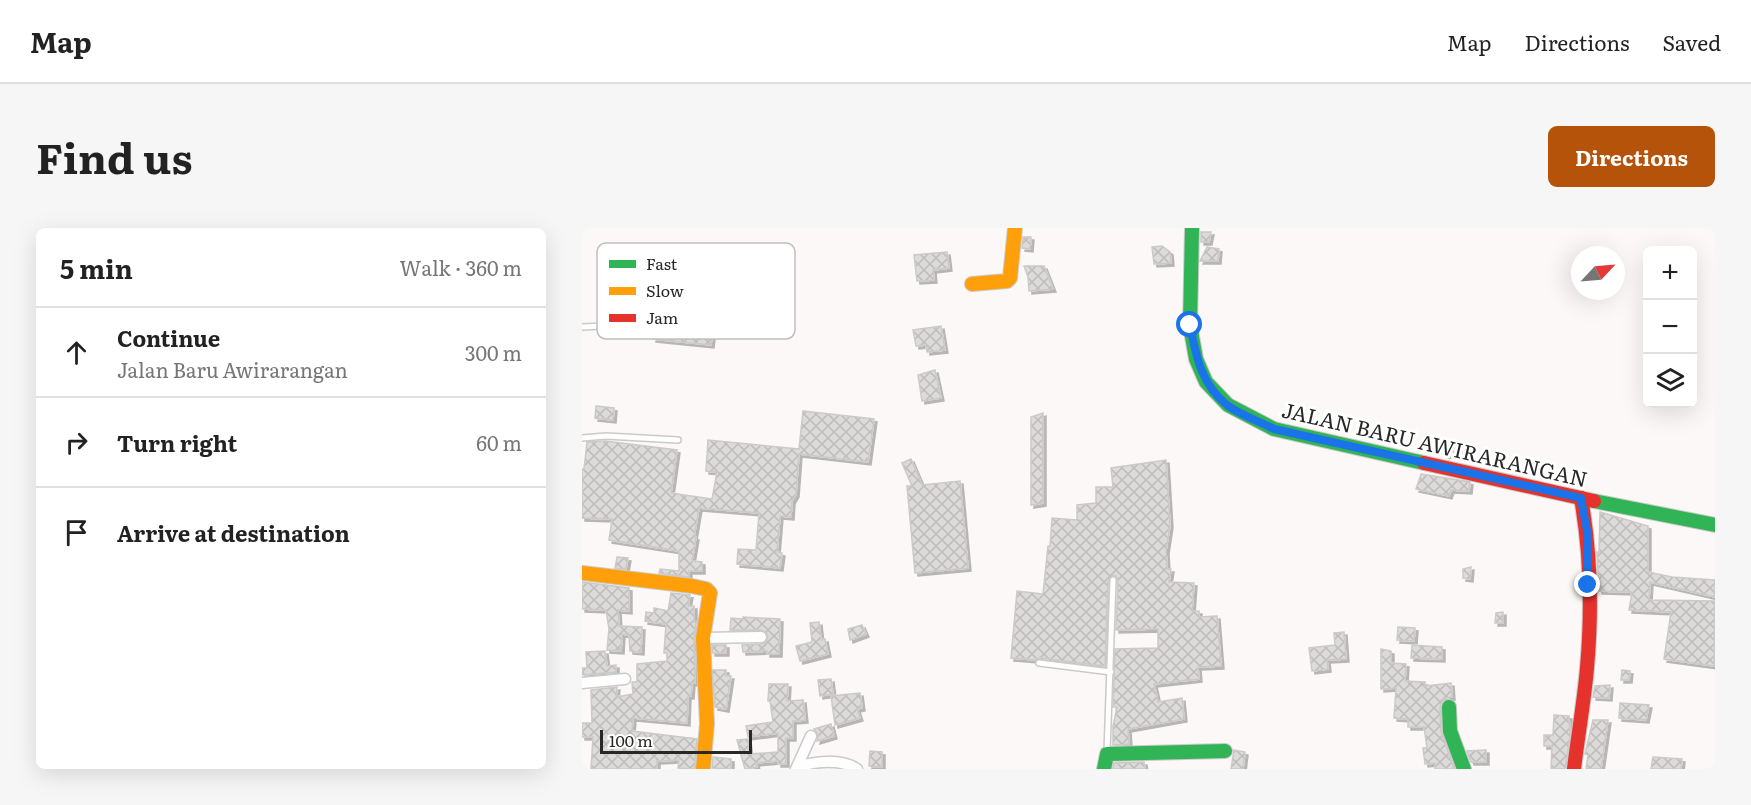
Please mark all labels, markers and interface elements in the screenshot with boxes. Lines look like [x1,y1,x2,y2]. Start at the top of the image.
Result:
text: Map [30,20,92,62]
text: Map [1447,26,1492,57]
text: Directions [1525,26,1630,57]
text: Saved [1663,26,1721,57]
text: Find us [36,125,193,187]
button: Directions [1548,126,1715,187]
legend [597,243,795,339]
north arrow [1571,246,1625,300]
map controls [1643,246,1697,408]
button: + [1643,246,1697,300]
text: 5 min [60,248,133,287]
text: Fast [646,251,678,275]
text: Walk · 360 m [400,252,522,282]
text: Slow [646,278,684,302]
button: − [1643,300,1697,354]
text: Jam [646,305,679,329]
route start [1176,311,1202,337]
text: Continue [117,321,220,354]
icon: ahead [60,336,93,369]
text: 300 m [465,337,522,367]
text: Jalan Baru Awirarangan [117,354,348,384]
button: layers [1643,354,1697,408]
street label: JALAN BARU AWIRARANGAN [1279,393,1591,493]
icon: right [60,426,93,459]
text: Turn right [117,426,237,459]
text: 60 m [476,427,522,457]
icon: arrive [60,516,93,549]
text: Arrive at destination [117,516,350,549]
route end [1574,571,1600,597]
scale bar [600,727,752,754]
text: 100 m [609,728,653,752]

